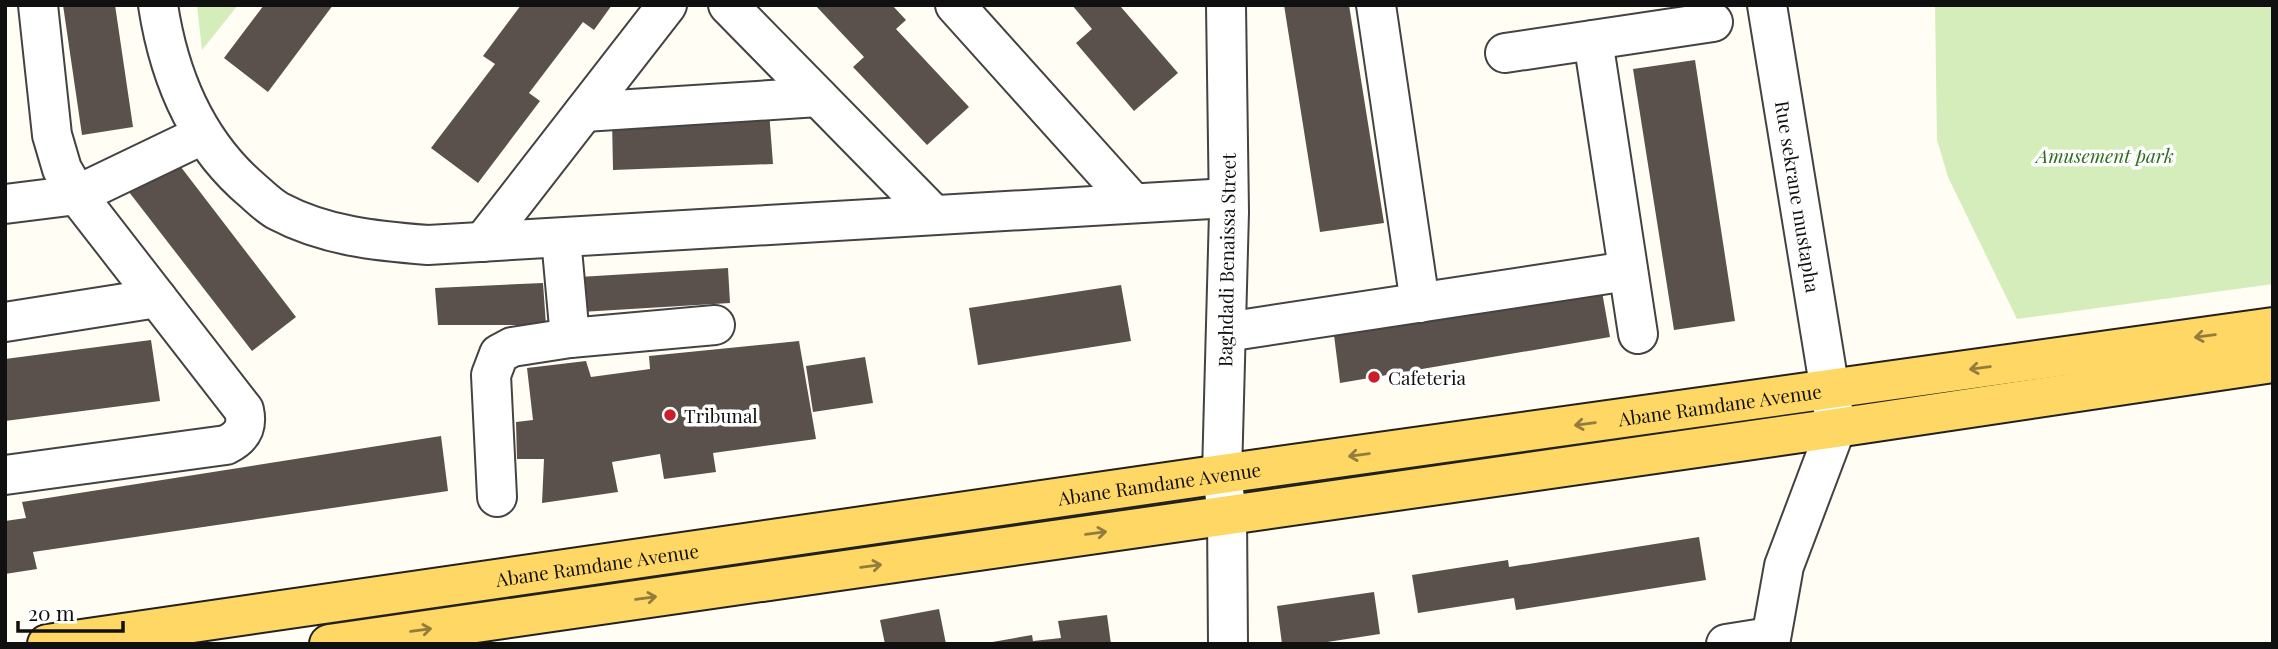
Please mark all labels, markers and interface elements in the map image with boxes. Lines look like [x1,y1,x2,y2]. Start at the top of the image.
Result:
street label: Rue sekrane mustapha [1770,99,1827,295]
park label: Amusement park [2034,142,2174,168]
street label: Baghdadi Benaissa Street [1211,152,1241,367]
one-way arrow [2194,330,2217,343]
one-way arrow [1969,362,1992,375]
place label: Cafeteria [1388,364,1466,390]
marker: Cafeteria [1366,369,1382,385]
street label: Abane Ramdane Avenue [1616,377,1823,432]
place label: Tribunal [684,402,758,428]
marker: Tribunal [662,407,678,423]
one-way arrow [1574,417,1597,430]
one-way arrow [1349,449,1371,462]
street label: Abane Ramdane Avenue [1055,456,1263,511]
one-way arrow [1084,527,1107,540]
street label: Abane Ramdane Avenue [493,537,700,592]
one-way arrow [859,559,882,572]
scale bar [18,590,122,634]
one-way arrow [634,591,657,604]
text: 20 m [28,598,75,626]
one-way arrow [409,623,431,636]

